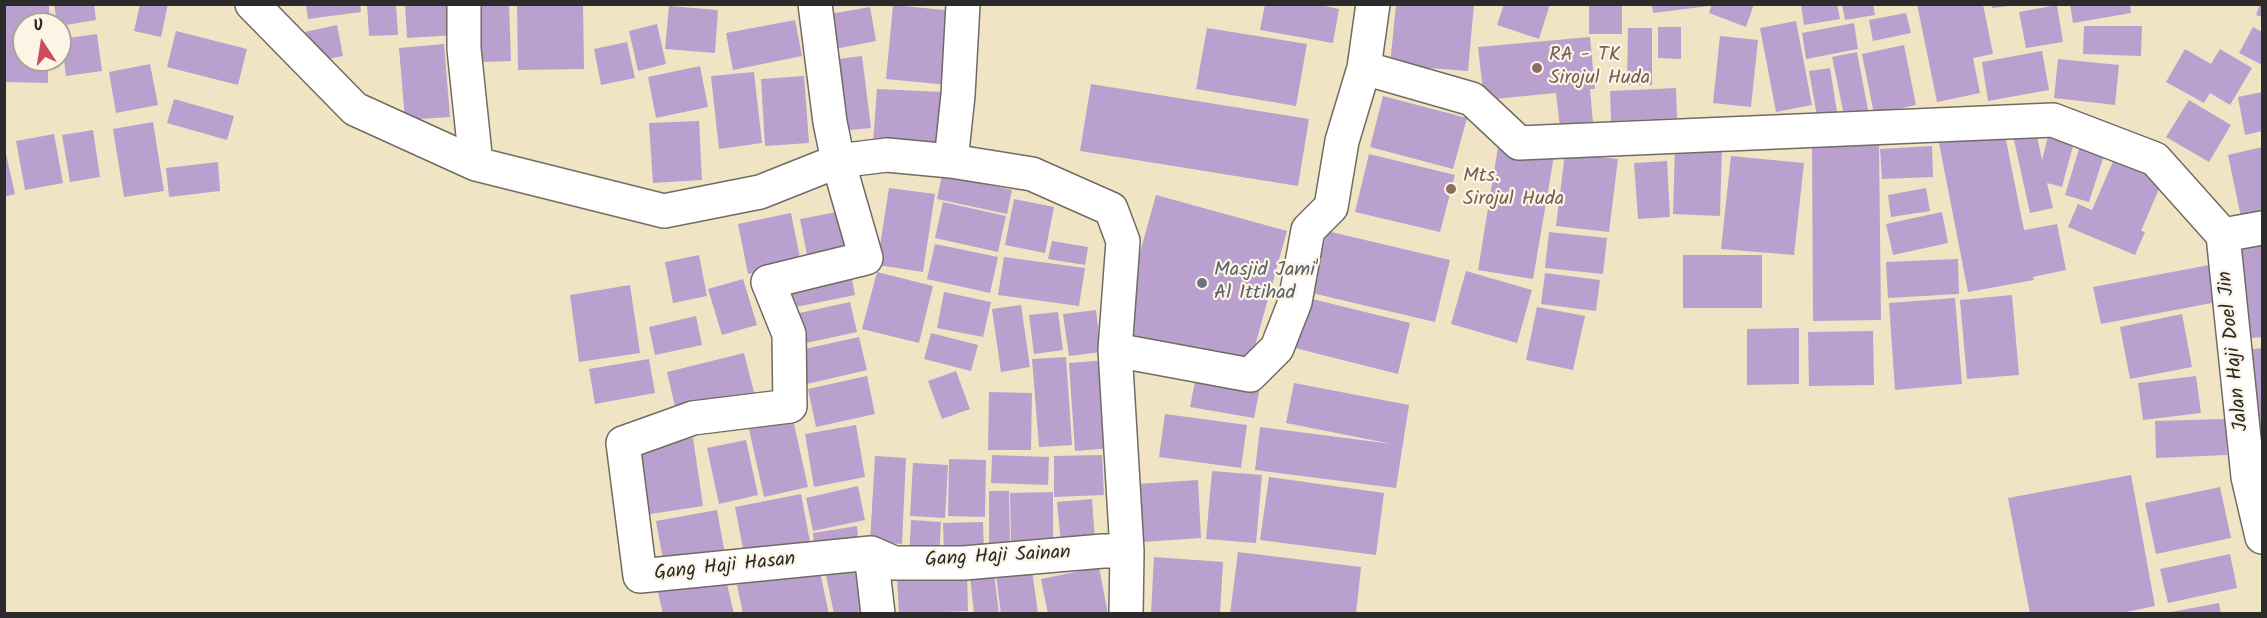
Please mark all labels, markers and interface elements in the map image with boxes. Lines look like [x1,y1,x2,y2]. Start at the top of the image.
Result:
north arrow [12,12,72,72]
text: U [31,13,46,39]
place label: RA - TK Sirojul Huda [1549,45,1650,92]
marker: RA - TK Sirojul Huda [1530,61,1544,75]
place label: Mts. Sirojul Huda [1463,166,1564,213]
marker: Mts. Sirojul Huda [1444,182,1458,196]
place label: Masjid Jami' Al Ittihad [1214,260,1318,307]
street label: Jalan Haji Doel Jin [2215,270,2255,432]
marker: Masjid Jami' Al Ittihad [1195,276,1209,290]
street label: Gang Haji Sainan [925,542,1071,574]
street label: Gang Haji Hasan [653,549,797,587]

